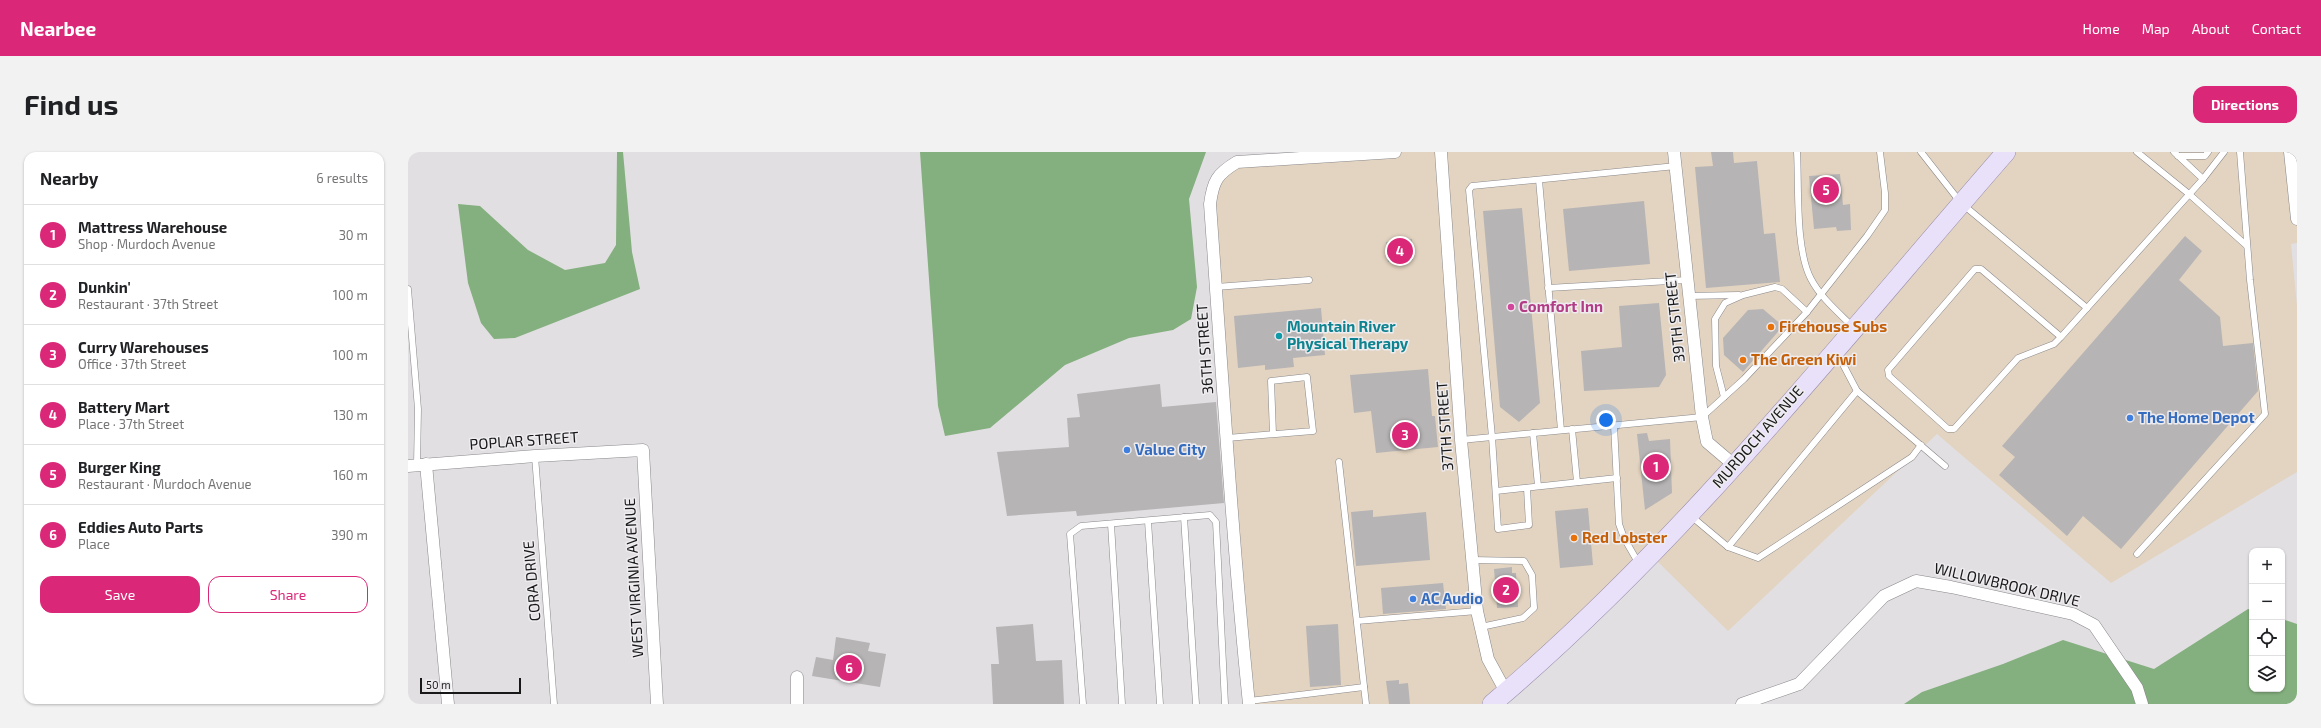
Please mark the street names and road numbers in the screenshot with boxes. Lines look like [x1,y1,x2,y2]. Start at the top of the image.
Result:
street label: 39TH STREET [1660,271,1688,363]
street label: 36TH STREET [1192,303,1216,395]
street label: 37TH STREET [1432,380,1456,472]
street label: MURDOCH AVENUE [1708,382,1806,491]
street label: POPLAR STREET [469,427,579,453]
street label: WEST VIRGINIA AVENUE [620,498,646,658]
street label: CORA DRIVE [519,540,543,622]
street label: WILLOWBROOK DRIVE [1933,559,2082,610]

